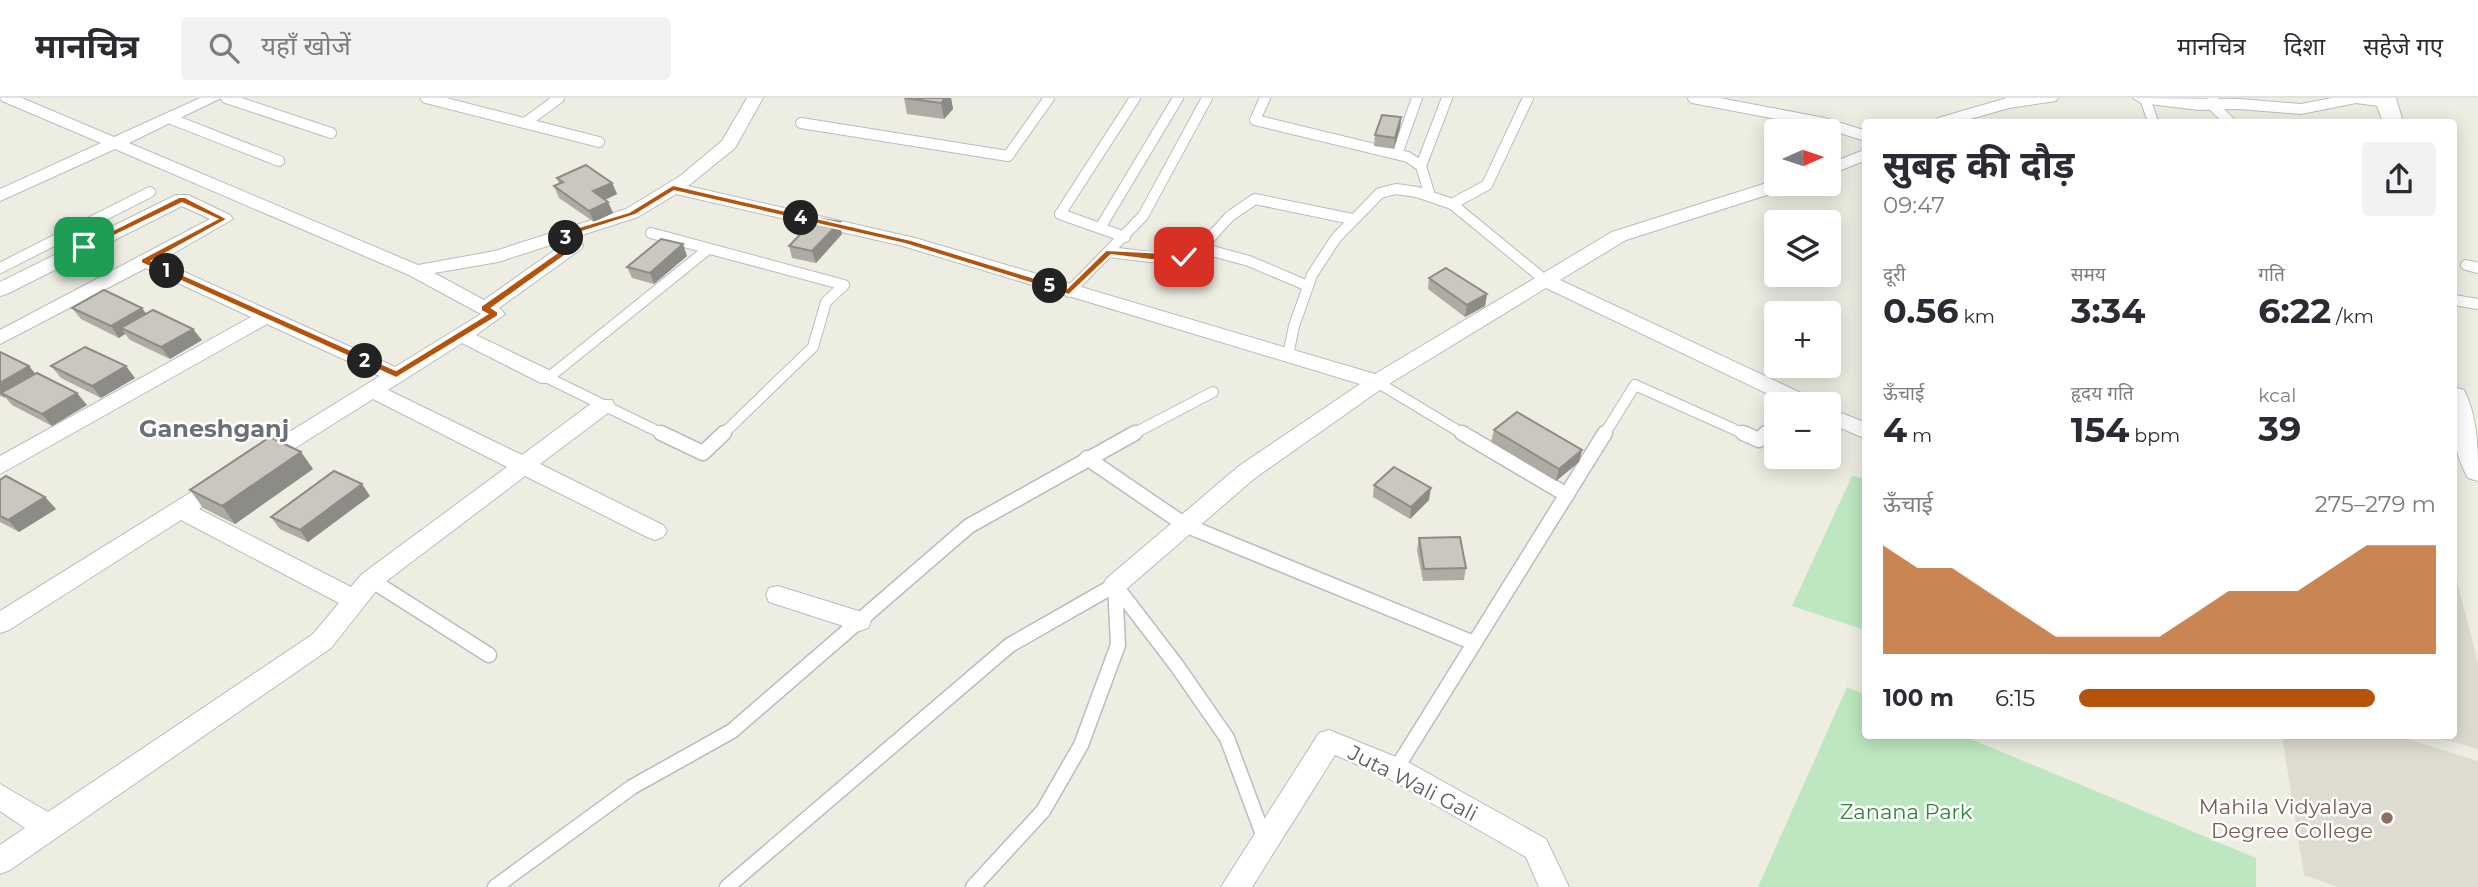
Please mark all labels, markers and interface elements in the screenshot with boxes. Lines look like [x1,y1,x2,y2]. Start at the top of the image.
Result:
search box [181,17,671,80]
text: मानचित्र [35,26,139,66]
icon: search [205,29,243,67]
text: यहाँ खोजें [261,30,351,62]
text: मानचित्र [2177,32,2246,61]
text: दिशा [2284,32,2325,61]
text: सहेजे गए [2363,32,2443,61]
north arrow [1764,119,1841,196]
map controls [1764,119,1841,469]
text: सुबह की दौड़ [1883,141,2074,188]
button: share [2362,142,2436,216]
text: 09:47 [1883,191,1945,219]
pin: 4 [784,200,818,236]
text: 4 [794,206,807,229]
button: layers [1764,210,1841,287]
pin [54,217,114,277]
pin: 3 [548,220,584,256]
text: 3 [560,226,571,249]
pin [1154,227,1214,287]
icon: arrive [65,228,103,266]
icon: check [1165,238,1203,276]
pin: 1 [150,254,184,288]
text: 1 [163,259,170,282]
text: दूरी [1883,263,1906,286]
text: समय [2071,263,2106,286]
text: गति [2258,263,2285,286]
pin: 5 [1032,268,1068,304]
text: 5 [1044,274,1055,297]
text: 0.56 [1883,289,1959,332]
text: 3:34 [2071,289,2145,332]
text: 6:22 [2258,289,2331,332]
button: + [1764,301,1841,378]
text: km [1959,305,1995,328]
text: /km [2331,305,2374,328]
pin: 2 [348,344,382,378]
text: 2 [359,349,370,372]
text: ऊँचाई [1883,382,1924,405]
text: हृदय गति [2071,382,2134,405]
text: kcal [2258,384,2296,407]
button: − [1764,392,1841,469]
text: 39 [2258,407,2301,450]
text: 4 [1883,408,1907,451]
text: 154 [2071,408,2129,451]
district label: Ganeshganj [139,414,289,443]
text: m [1907,424,1932,447]
text: bpm [2129,424,2180,447]
text: ऊँचाई [1883,490,1933,518]
text: 275–279 m [2315,490,2436,518]
text: 100 m [1883,684,1954,712]
text: 6:15 [1995,684,2035,712]
street label: Juta Wali Gali [1343,739,1482,826]
place label: Mahila Vidyalaya Degree College [2199,794,2373,843]
park label: Zanana Park [1840,799,1973,824]
marker: Mahila Vidyalaya Degree College [2379,810,2395,826]

